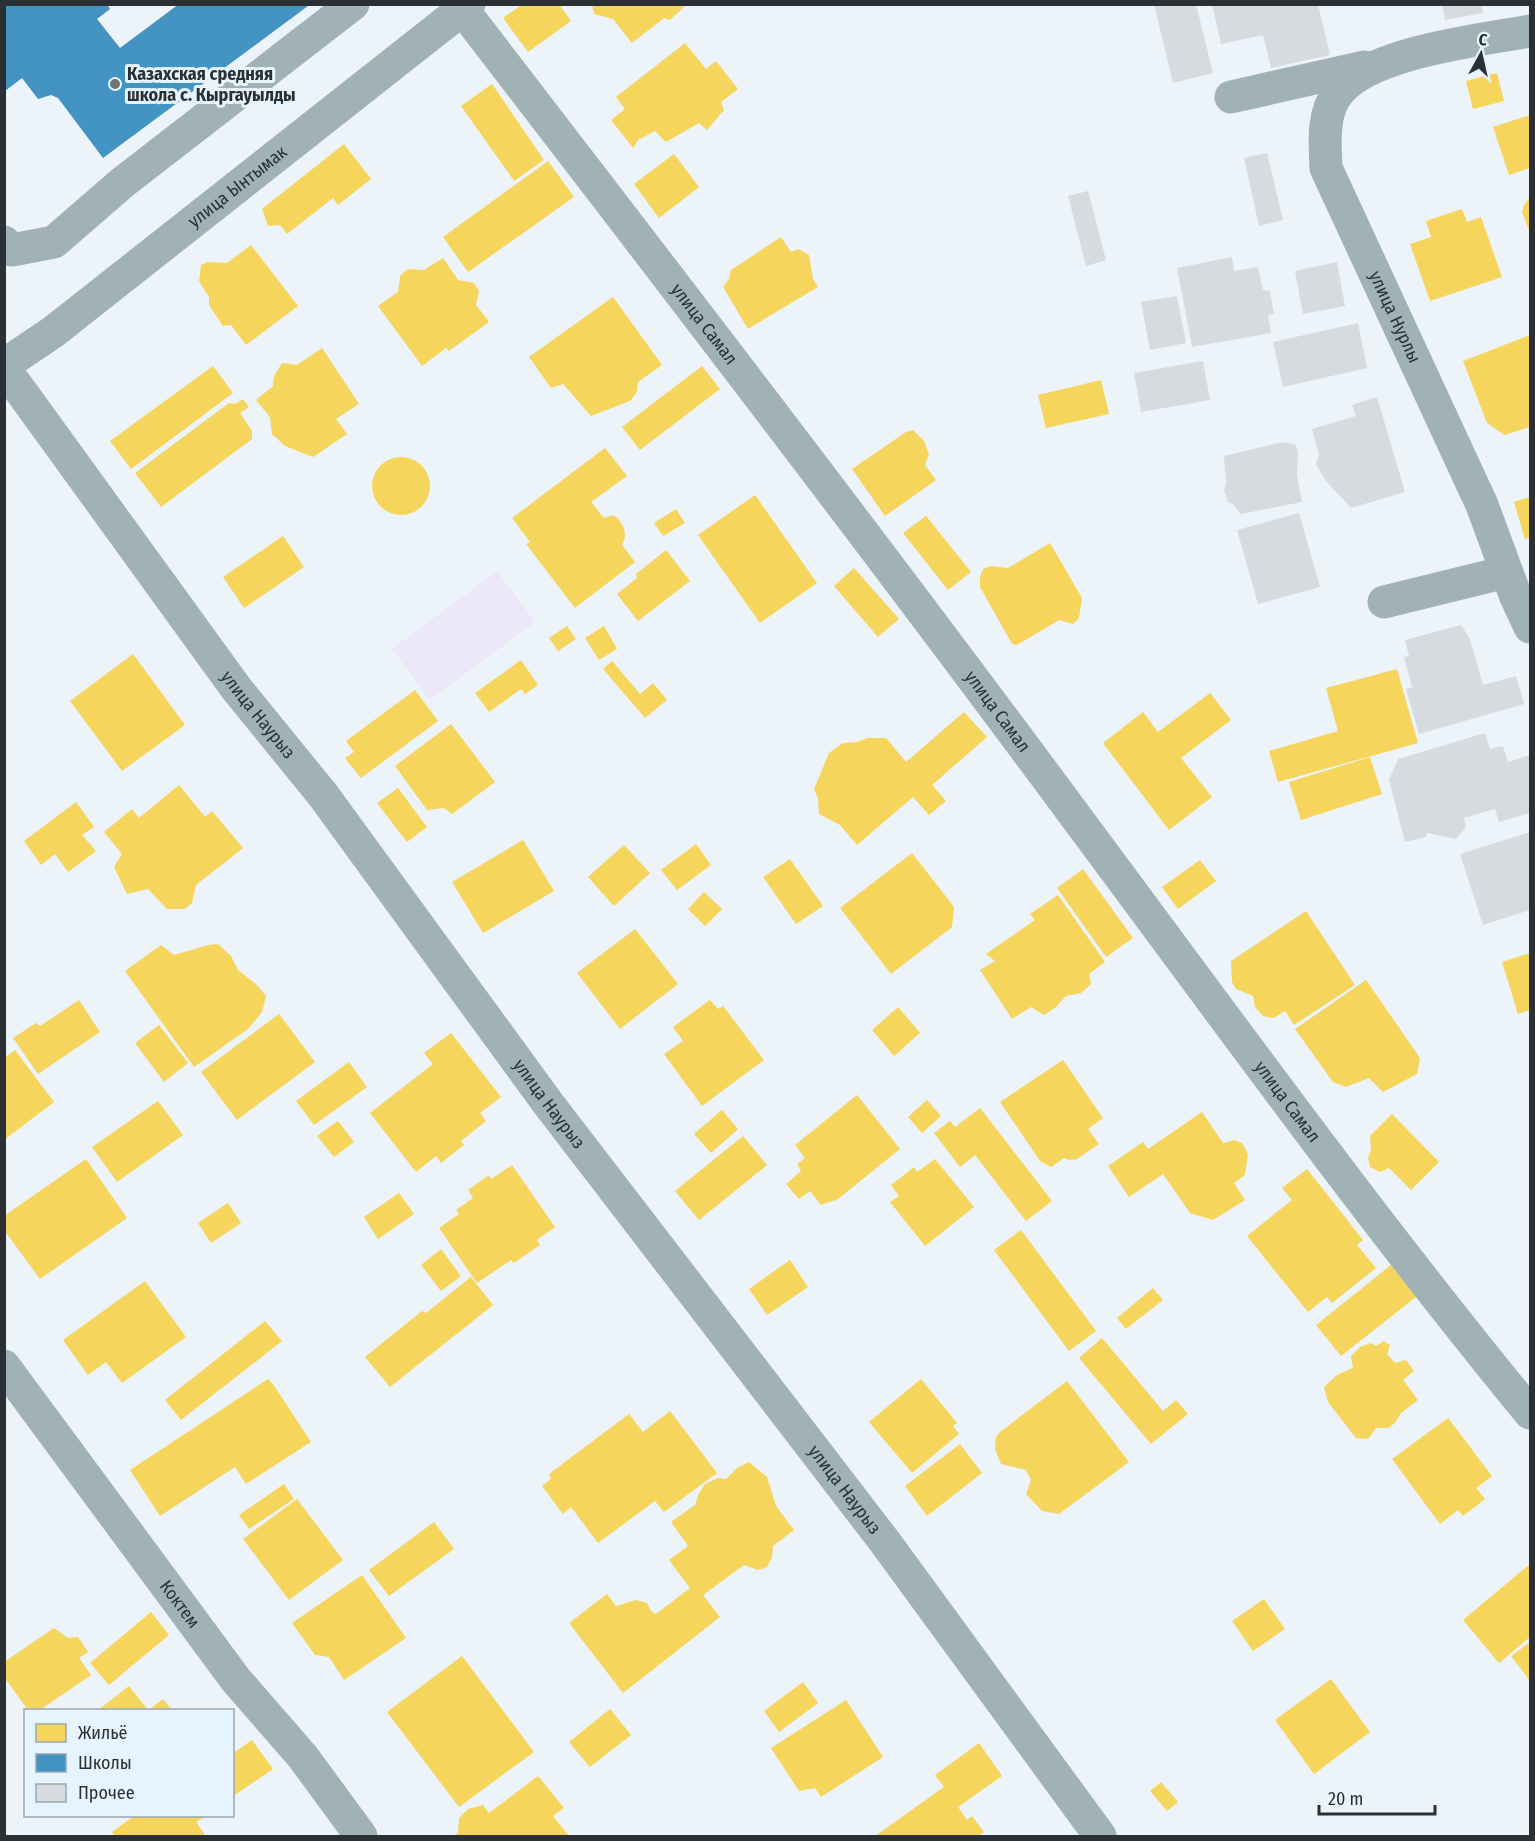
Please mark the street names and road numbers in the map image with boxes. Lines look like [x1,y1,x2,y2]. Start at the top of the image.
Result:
street label: улица Ынтымак [184,140,292,232]
street label: улица Нурлы [1364,267,1426,367]
street label: улица Самал [666,279,742,369]
street label: улица Самал [960,666,1035,757]
street label: улица Наурыз [216,667,300,763]
street label: улица Наурыз [508,1055,590,1153]
street label: улица Самал [1250,1057,1325,1147]
street label: улица Наурыз [804,1441,886,1539]
street label: Коктем [155,1576,205,1632]

